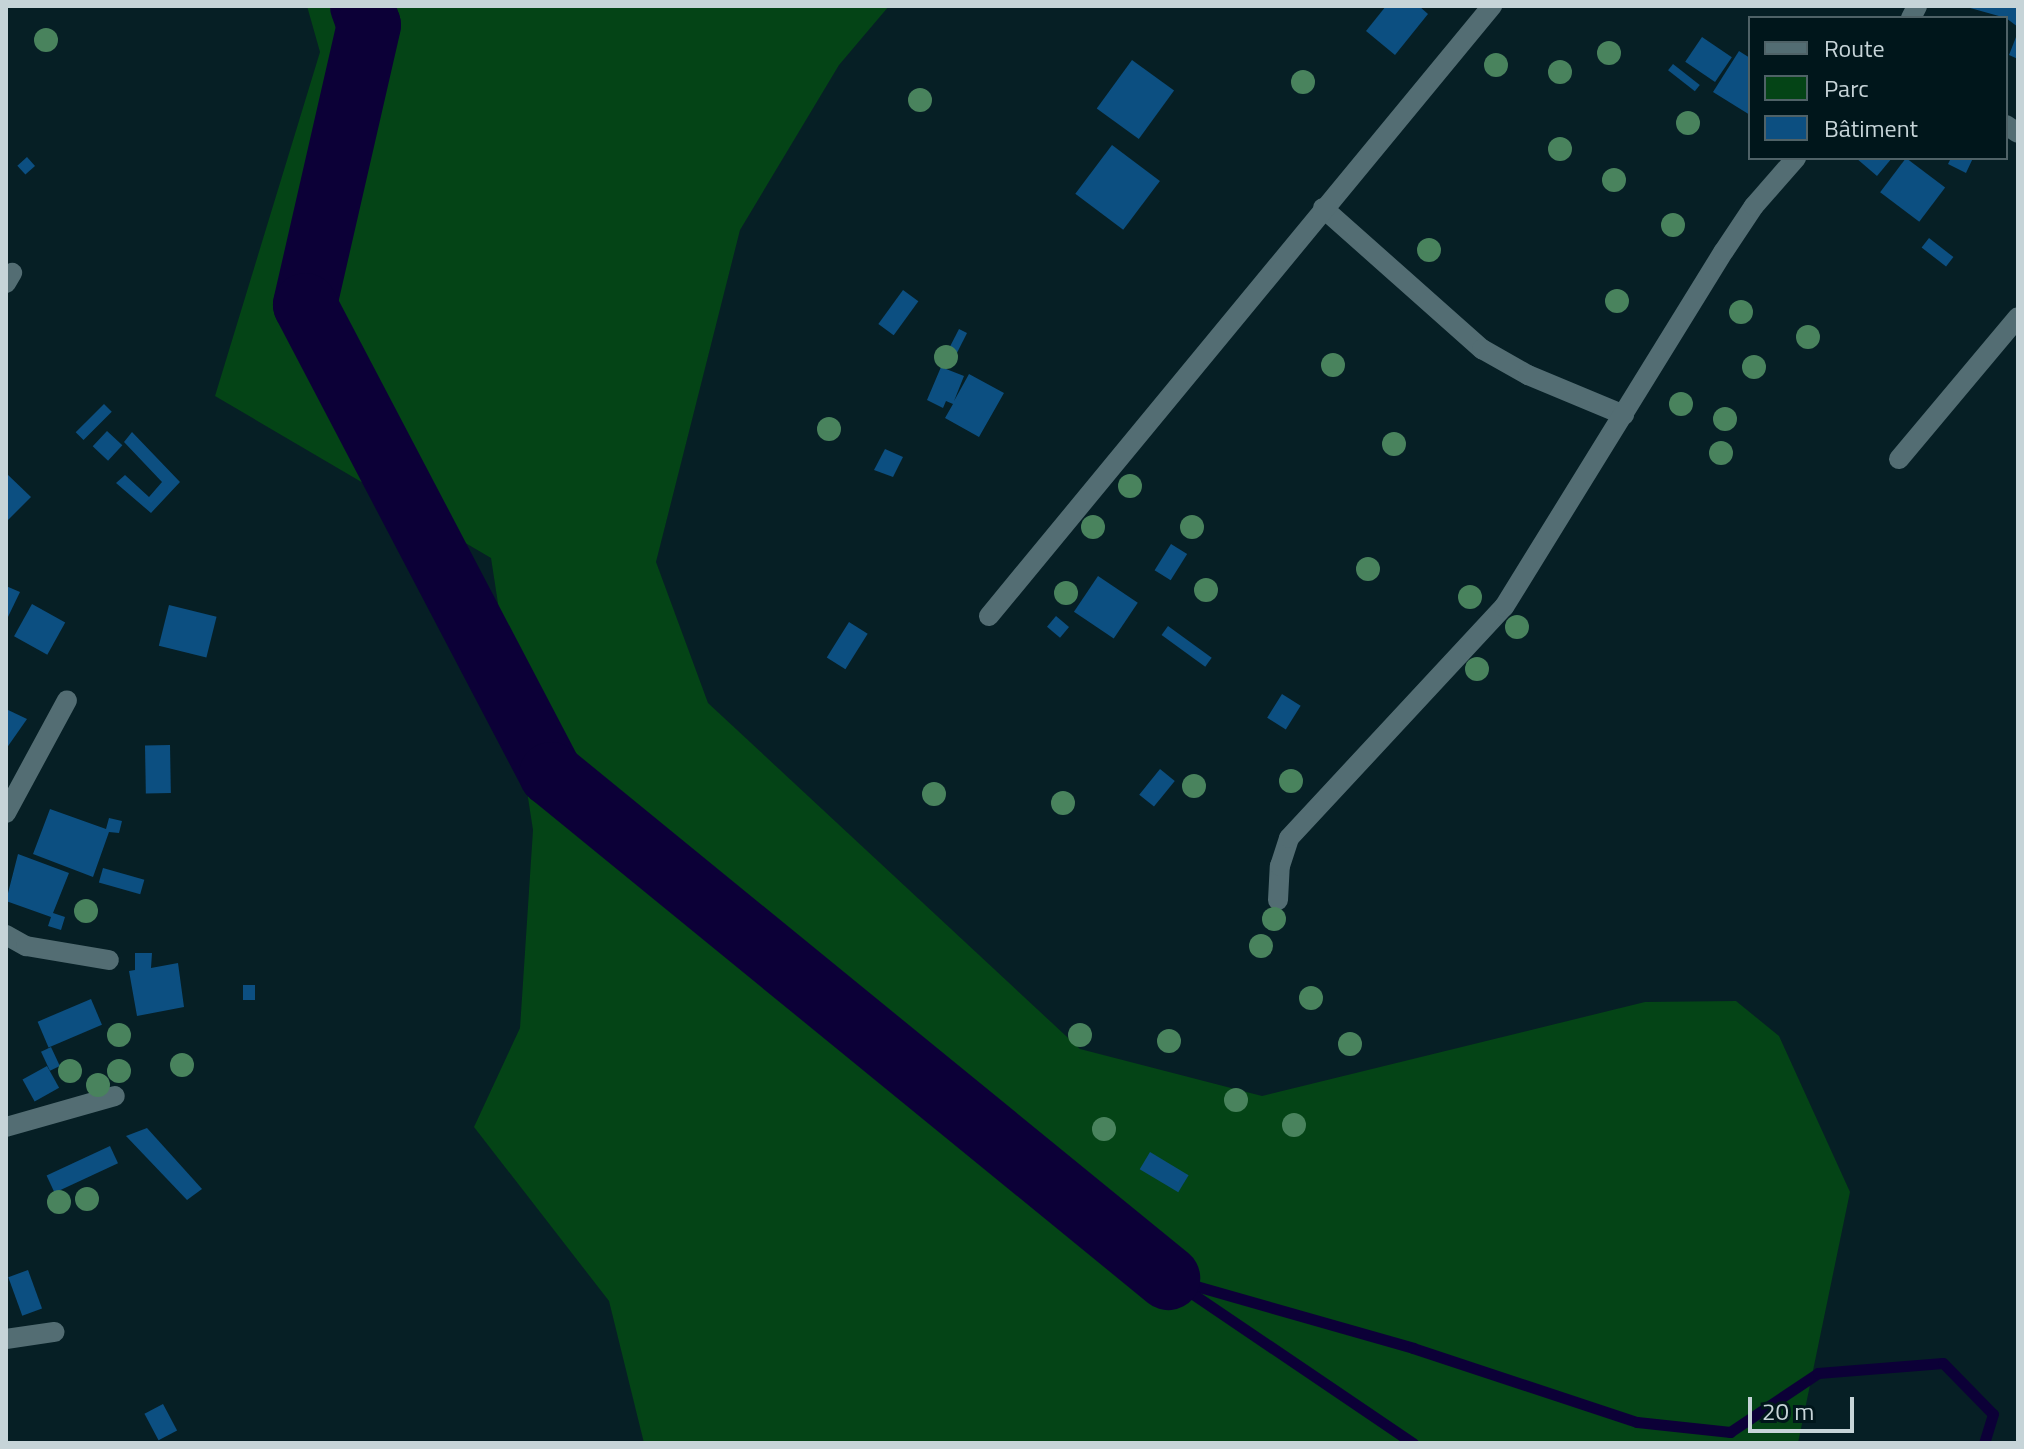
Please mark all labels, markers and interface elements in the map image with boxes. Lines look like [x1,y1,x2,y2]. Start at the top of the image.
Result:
legend [1748,16,2008,160]
text: Route [1824,30,1885,66]
text: Parc [1824,70,1869,106]
text: Bâtiment [1824,110,1918,146]
scale bar [1752,1381,1858,1431]
text: 20 m [1762,1393,1814,1429]

